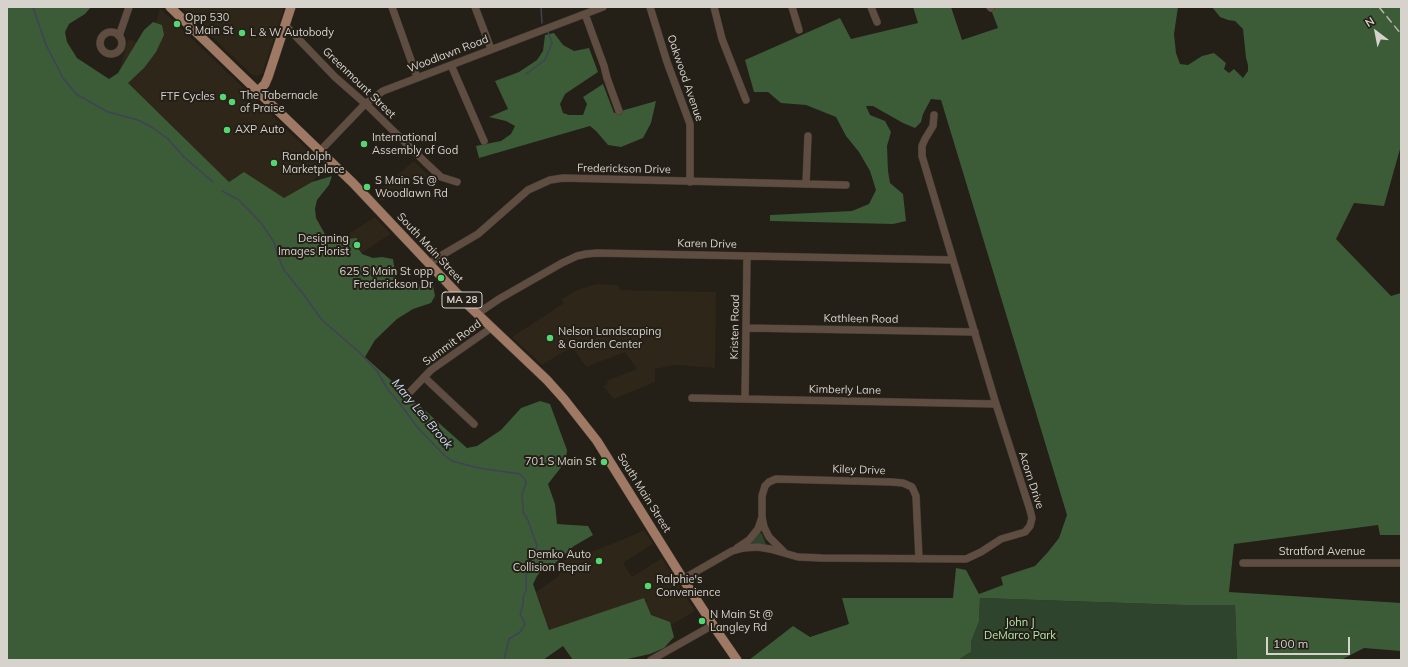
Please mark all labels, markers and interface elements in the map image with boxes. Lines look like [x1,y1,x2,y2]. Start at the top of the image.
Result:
place label: Opp 530 S Main St [185,11,233,37]
north arrow [1356,12,1396,52]
text: N [1362,14,1377,30]
marker: Opp 530 S Main St [172,19,182,29]
place label: L & W Autobody [250,26,334,40]
marker: L & W Autobody [237,28,247,38]
street label: Woodlawn Road [406,32,490,76]
street label: Oakwood Avenue [664,33,706,123]
street label: Greenmount Street [320,45,398,121]
place label: The Tabernacle of Praise [240,89,318,115]
place label: FTF Cycles [161,90,215,104]
marker: FTF Cycles [218,92,228,102]
marker: The Tabernacle of Praise [227,97,237,107]
place label: AXP Auto [235,123,285,137]
marker: AXP Auto [222,125,232,135]
place label: International Assembly of God [372,131,458,157]
marker: International Assembly of God [359,139,369,149]
place label: Randolph Marketplace [282,150,345,176]
marker: Randolph Marketplace [269,158,279,168]
street label: Frederickson Drive [577,162,671,176]
place label: S Main St @ Woodlawn Rd [375,174,448,200]
marker: S Main St @ Woodlawn Rd [362,182,372,192]
street label: South Main Street [394,210,466,286]
place label: Designing Images Florist [278,232,349,258]
street label: Karen Drive [677,237,737,251]
marker: Designing Images Florist [352,240,362,250]
place label: 625 S Main St opp Frederickson Dr [340,265,433,291]
marker: 625 S Main St opp Frederickson Dr [436,273,446,283]
road number: MA 28 [442,292,482,308]
street label: Kristen Road [728,294,742,360]
street label: Kathleen Road [824,312,898,326]
street label: Summit Road [420,317,484,369]
place label: Nelson Landscaping & Garden Center [558,325,661,351]
marker: Nelson Landscaping & Garden Center [545,333,555,343]
water label: Mary Lee Brook [389,376,455,452]
street label: Kimberly Lane [809,383,881,397]
street label: Acorn Drive [1016,450,1046,510]
street label: South Main Street [614,451,674,535]
place label: 701 S Main St [525,455,596,469]
marker: 701 S Main St [599,457,609,467]
street label: Kiley Drive [832,462,886,478]
street label: Stratford Avenue [1279,545,1365,559]
place label: Demko Auto Collision Repair [513,548,591,574]
marker: Demko Auto Collision Repair [594,556,604,566]
place label: Ralphie's Convenience [656,573,720,599]
marker: Ralphie's Convenience [643,581,653,591]
place label: N Main St @ Langley Rd [710,608,773,634]
marker: N Main St @ Langley Rd [697,616,707,626]
park label: John J DeMarco Park [984,616,1056,642]
scale bar [1268,629,1352,655]
text: 100 m [1273,636,1308,651]

